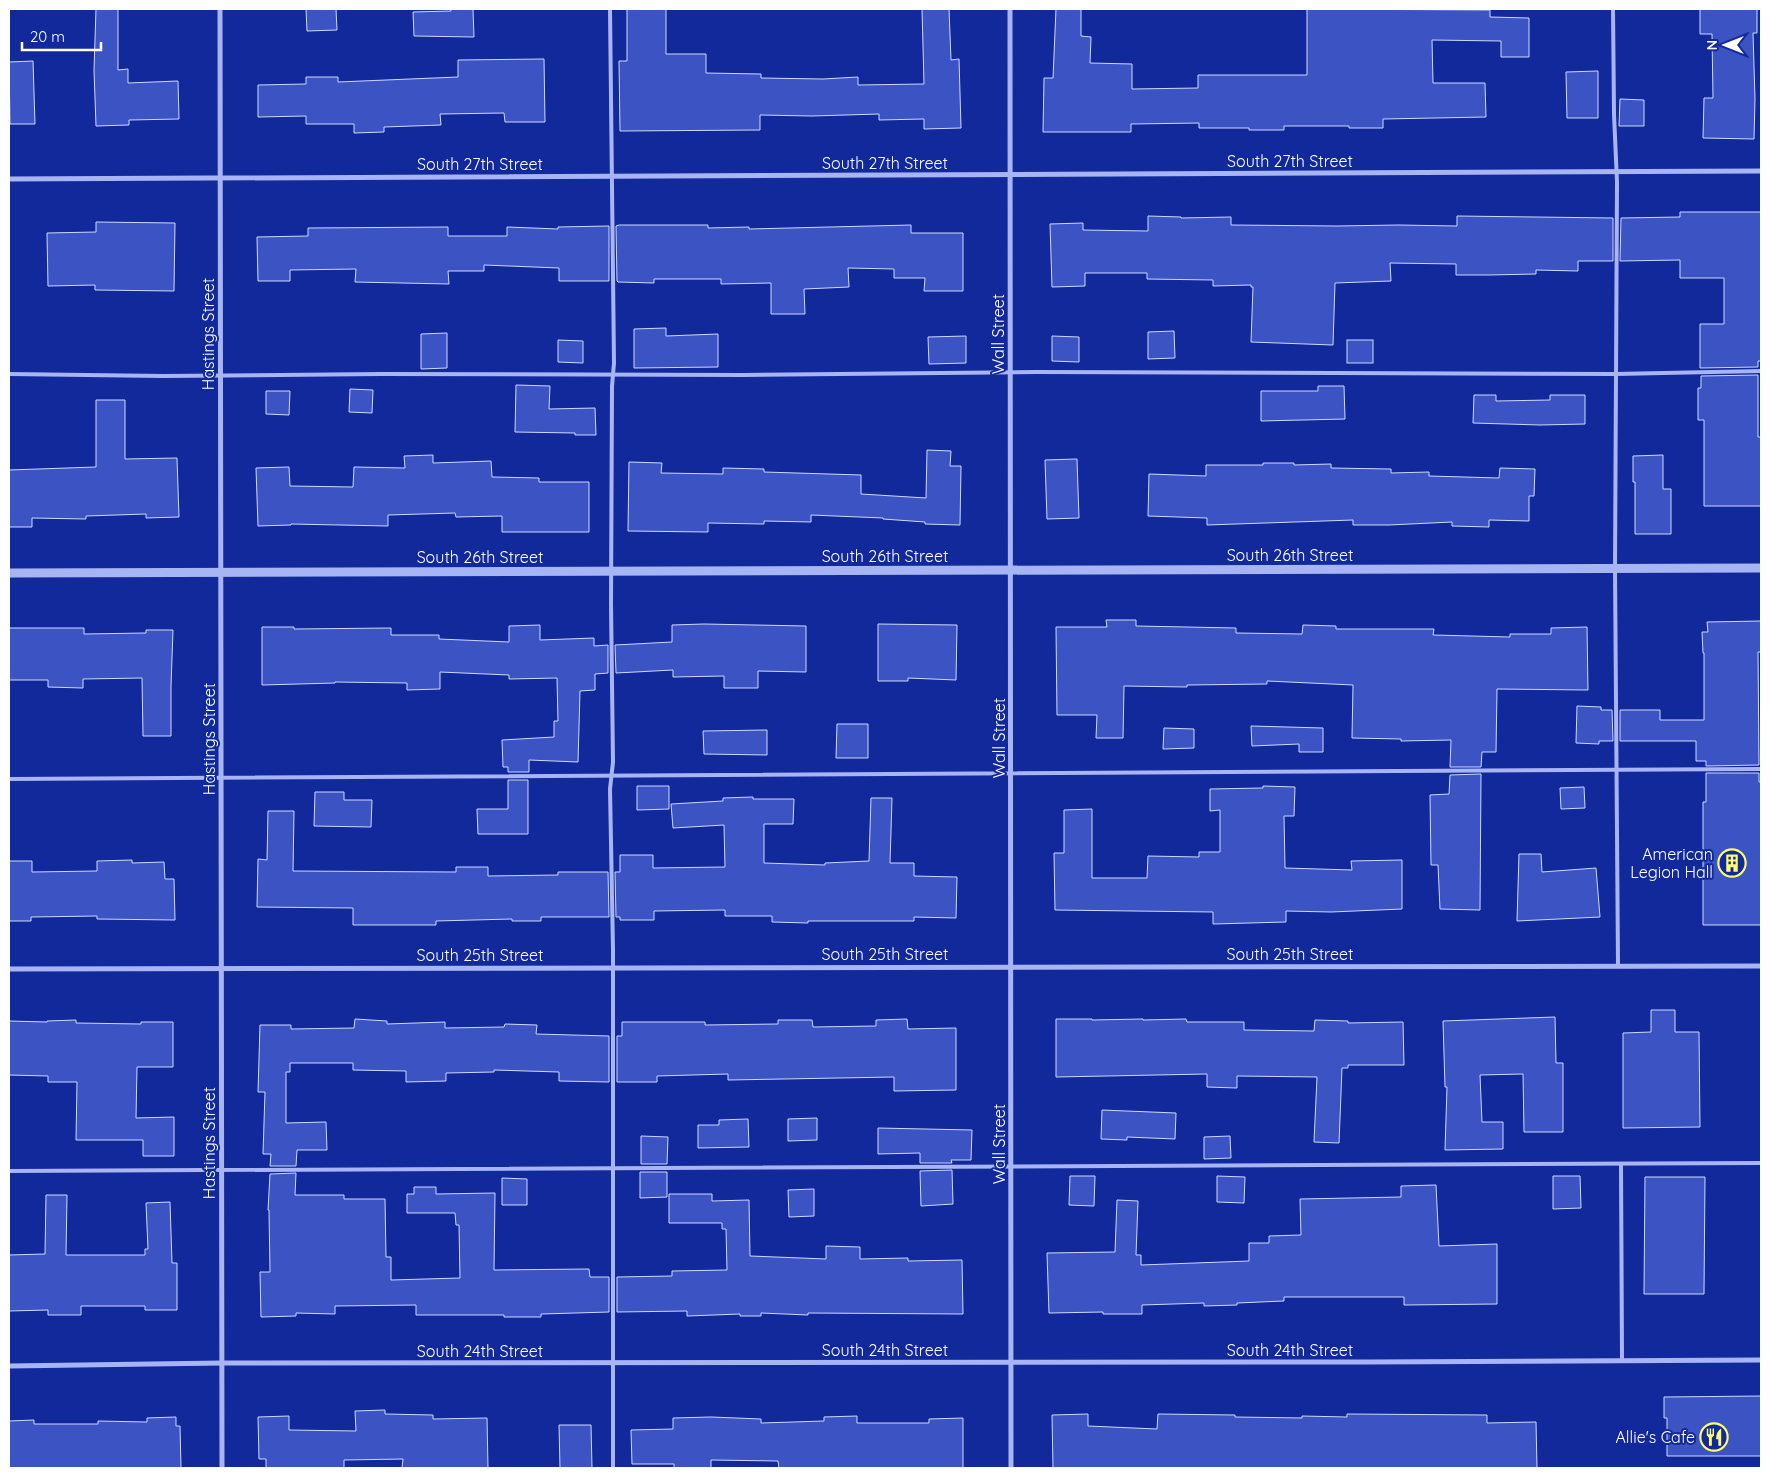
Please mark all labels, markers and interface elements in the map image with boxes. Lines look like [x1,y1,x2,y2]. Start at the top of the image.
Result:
scale bar [22,20,101,52]
north arrow [1700,20,1750,70]
text: 20 m [30,27,65,46]
text: N [1703,40,1721,50]
street label: South 27th Street [1227,151,1353,171]
street label: South 27th Street [822,153,948,173]
street label: South 27th Street [417,154,543,174]
street label: Hastings Street [198,278,218,390]
street label: Wall Street [988,294,1008,374]
street label: South 26th Street [1227,545,1353,565]
street label: South 26th Street [822,546,948,566]
street label: South 26th Street [417,547,543,567]
street label: Hastings Street [199,683,219,795]
street label: Wall Street [989,698,1009,778]
place label: American Legion Hall [1630,844,1713,882]
building icon: American Legion Hall [1717,848,1747,878]
street label: South 25th Street [822,944,948,964]
street label: South 25th Street [1227,944,1353,964]
street label: South 25th Street [417,945,543,965]
street label: Hastings Street [199,1087,219,1199]
street label: Wall Street [989,1104,1009,1184]
street label: South 24th Street [822,1340,948,1360]
street label: South 24th Street [1227,1340,1353,1360]
street label: South 24th Street [417,1341,543,1361]
restaurant icon: Allie's Cafe [1699,1422,1729,1452]
place label: Allie's Cafe [1616,1427,1695,1447]

